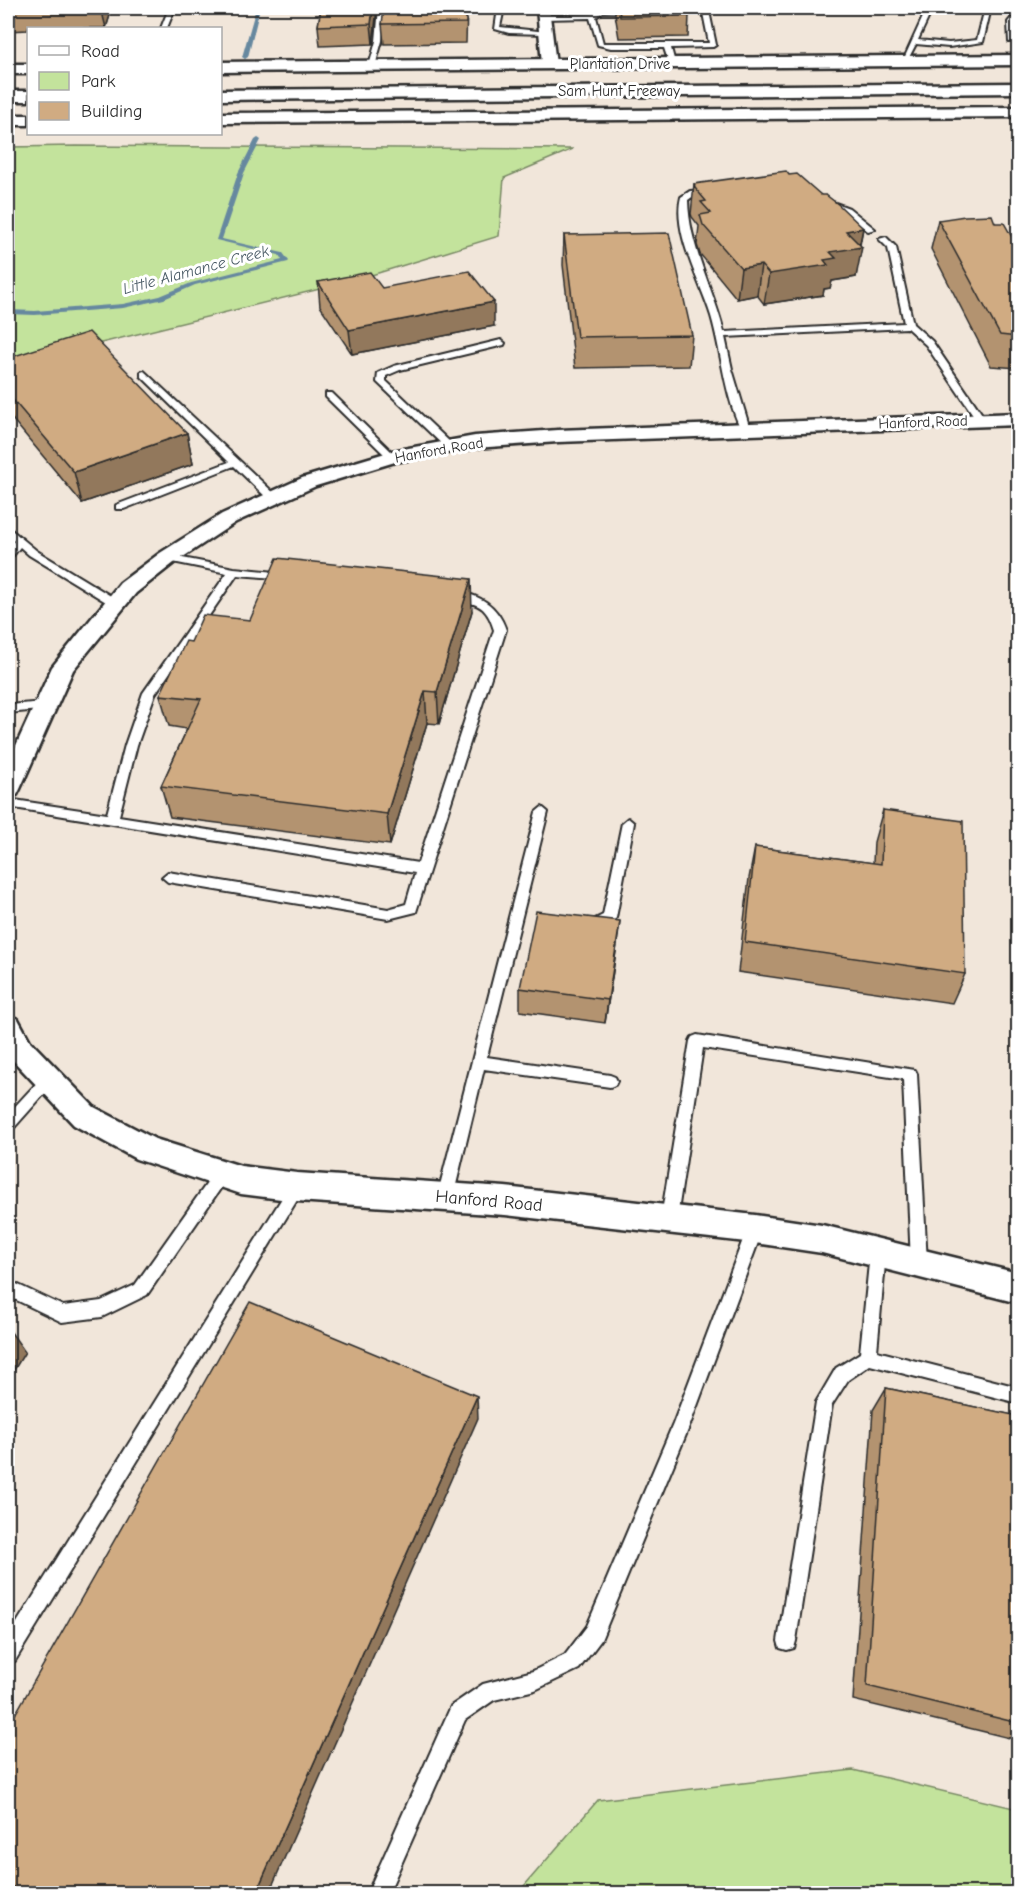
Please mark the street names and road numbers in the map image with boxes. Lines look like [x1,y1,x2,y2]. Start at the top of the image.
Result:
street label: Plantation Drive [570,55,671,73]
street label: Sam Hunt Freeway [558,82,680,100]
street label: Hanford Road [878,411,968,433]
street label: Hanford Road [393,433,485,467]
street label: Hanford Road [435,1186,543,1216]

